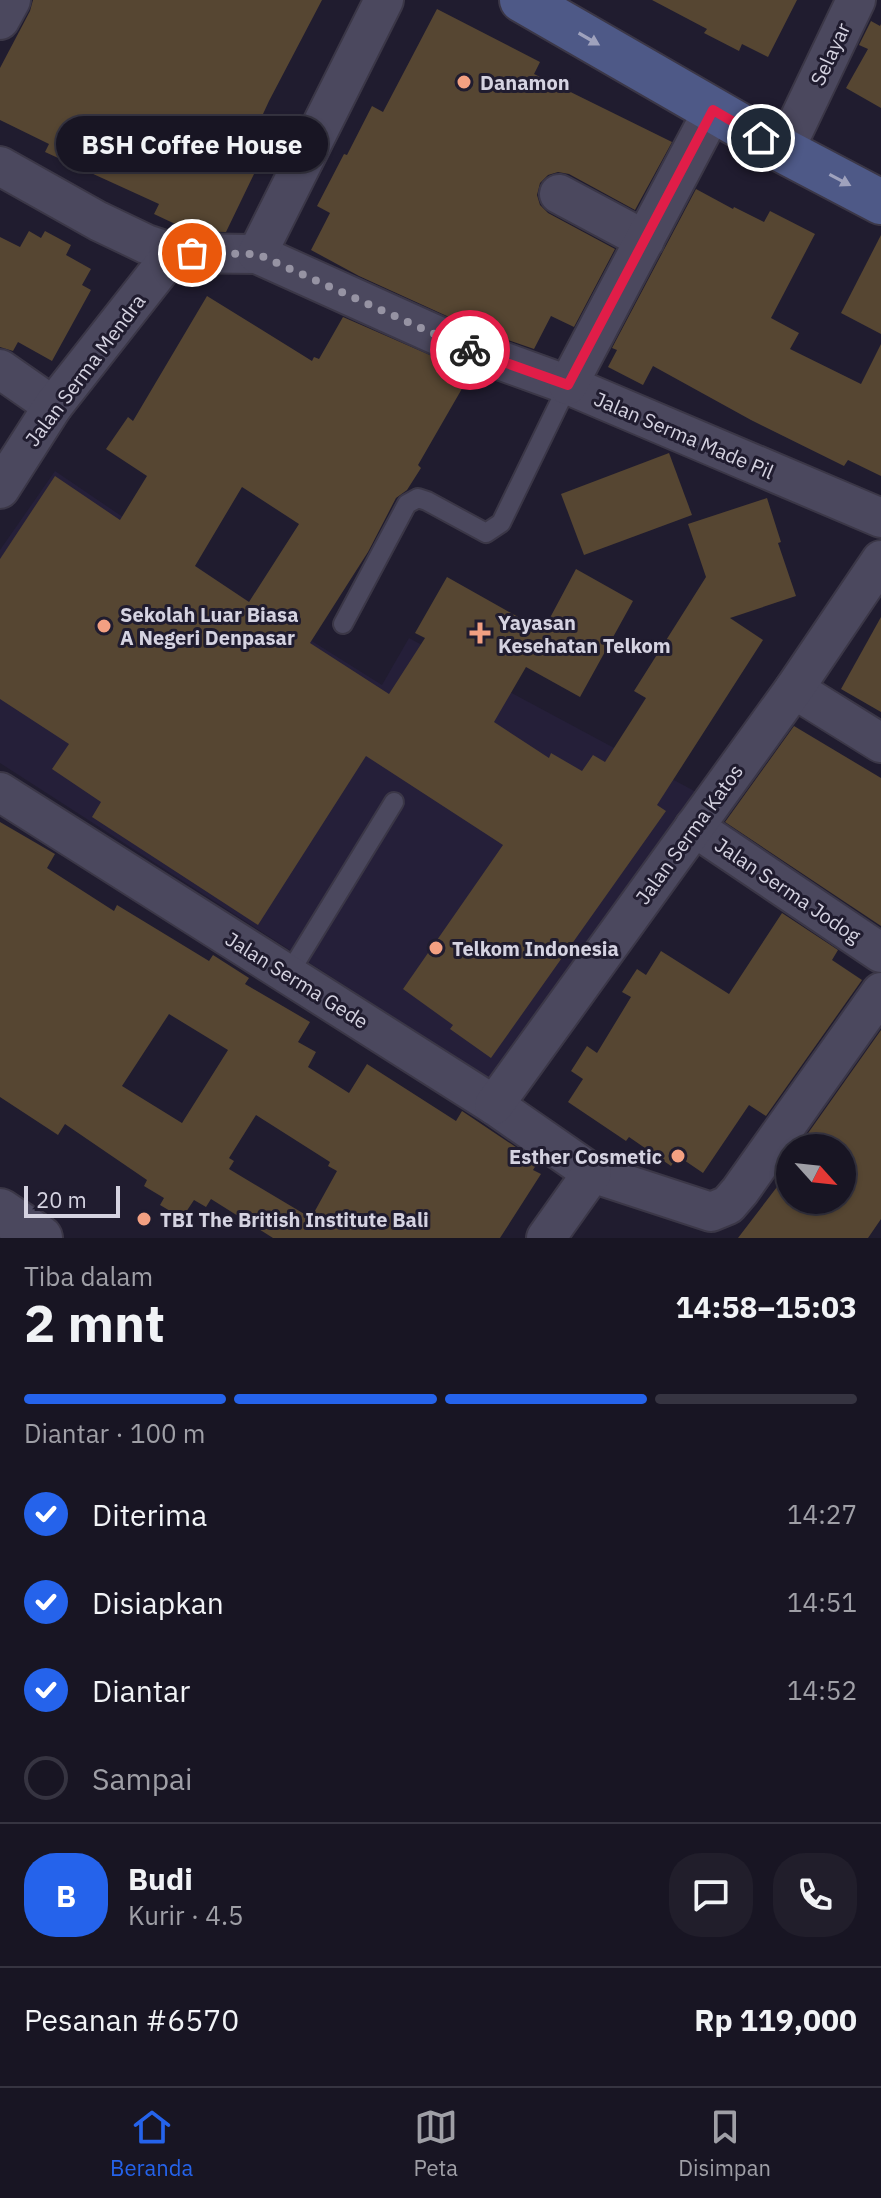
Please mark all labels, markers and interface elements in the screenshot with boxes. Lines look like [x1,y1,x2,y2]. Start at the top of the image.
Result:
street label: Selayar [804,18,856,90]
one-way arrow [578,32,600,46]
place label: Danamon [480,69,570,96]
marker: Danamon [455,73,473,91]
pin [727,104,795,172]
icon: home [739,116,783,160]
callout: BSH Coffee House [56,117,328,173]
text: BSH Coffee House [82,127,302,161]
one-way arrow [829,173,851,187]
pin [158,219,226,287]
icon: bag [170,231,214,275]
street label: Jalan Serma Mendra [19,288,151,452]
courier [430,310,510,390]
icon: bike [448,328,492,372]
street label: Jalan Serma Made Pil [590,385,778,485]
place label: Sekolah Luar Biasa A Negeri Denpasar [120,601,299,651]
place label: Yayasan Kesehatan Telkom [498,609,671,659]
marker: Sekolah Luar Biasa A Negeri Denpasar [95,617,113,635]
marker: Yayasan Kesehatan Telkom [469,622,491,644]
street label: Jalan Serma Katos [629,759,749,909]
street label: Jalan Serma Jodog [710,831,867,949]
street label: Jalan Serma Gede [221,925,373,1035]
place label: Telkom Indonesia [452,935,619,962]
marker: Telkom Indonesia [427,939,445,957]
north arrow [776,1134,856,1214]
map controls [776,1134,856,1214]
place label: Esther Cosmetic [509,1143,662,1170]
marker: Esther Cosmetic [669,1147,687,1165]
scale bar [24,1182,120,1218]
text: 20 m [36,1185,87,1214]
place label: TBI The British Institute Bali [160,1206,429,1233]
marker: TBI The British Institute Bali [135,1210,153,1228]
text: Tiba dalam [24,1259,153,1293]
text: 14:58–15:03 [676,1287,857,1326]
text: 2 mnt [24,1289,165,1356]
text: Diantar · 100 m [24,1416,206,1450]
icon: check [24,1492,68,1536]
text: Diterima [92,1495,207,1534]
text: 14:27 [787,1497,857,1531]
icon: check [24,1580,68,1624]
text: Disiapkan [92,1583,224,1622]
text: 14:51 [787,1585,857,1619]
icon: check [24,1668,68,1712]
text: Diantar [92,1671,190,1710]
text: 14:52 [787,1673,857,1707]
text: Sampai [92,1759,193,1798]
button: chat [669,1853,753,1937]
button: phone [773,1853,857,1937]
text: Budi [128,1859,193,1898]
text: B [56,1876,76,1915]
text: Kurir · 4.5 [128,1898,244,1932]
text: Pesanan #6570 [24,2000,239,2039]
text: Rp 119,000 [694,2000,857,2039]
tab: Beranda [110,2105,193,2182]
tab: Peta [414,2105,458,2182]
tab: Disimpan [678,2105,771,2182]

